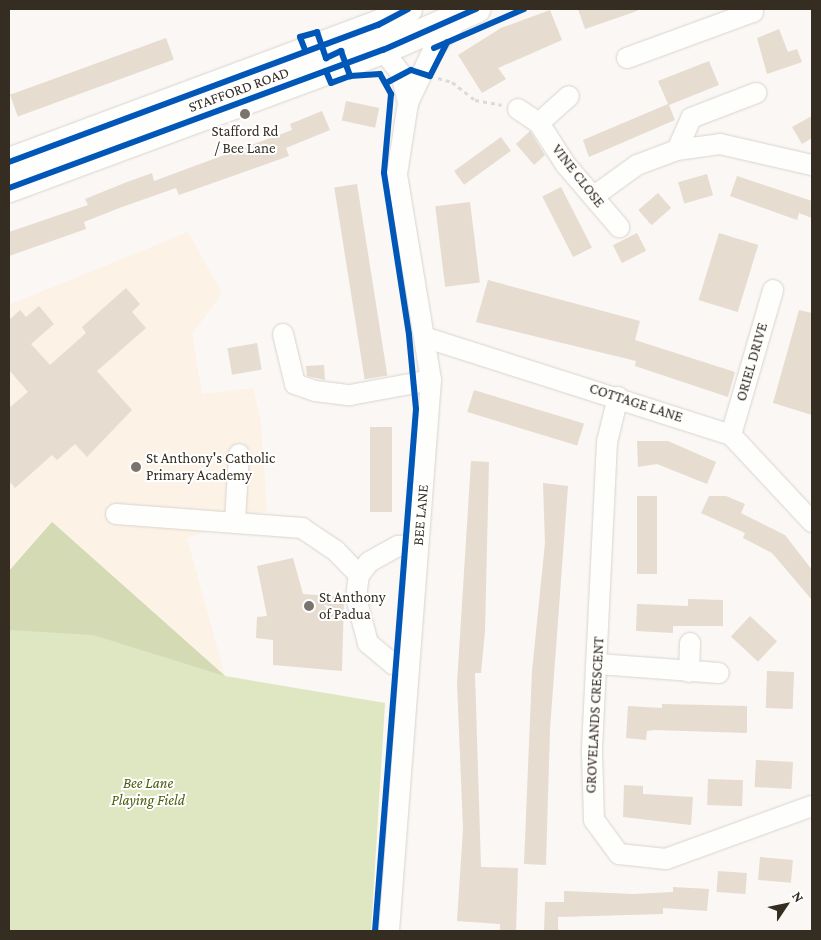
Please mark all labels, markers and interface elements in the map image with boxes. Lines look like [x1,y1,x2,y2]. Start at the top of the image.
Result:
street label: STAFFORD ROAD [186,63,292,117]
marker: Stafford Rd / Bee Lane [239,108,251,120]
place label: Stafford Rd / Bee Lane [212,122,278,157]
street label: VINE CLOSE [548,141,608,211]
street label: ORIEL DRIVE [732,321,772,403]
street label: COTTAGE LANE [587,379,685,427]
place label: St Anthony's Catholic Primary Academy [146,449,275,484]
marker: St Anthony's Catholic Primary Academy [130,461,142,473]
street label: BEE LANE [409,484,433,546]
place label: St Anthony of Padua [319,588,386,623]
marker: St Anthony of Padua [303,600,315,612]
street label: GROVELANDS CRESCENT [582,636,608,794]
park label: Bee Lane Playing Field [111,774,185,809]
north arrow [761,880,811,930]
text: N [789,888,808,905]

